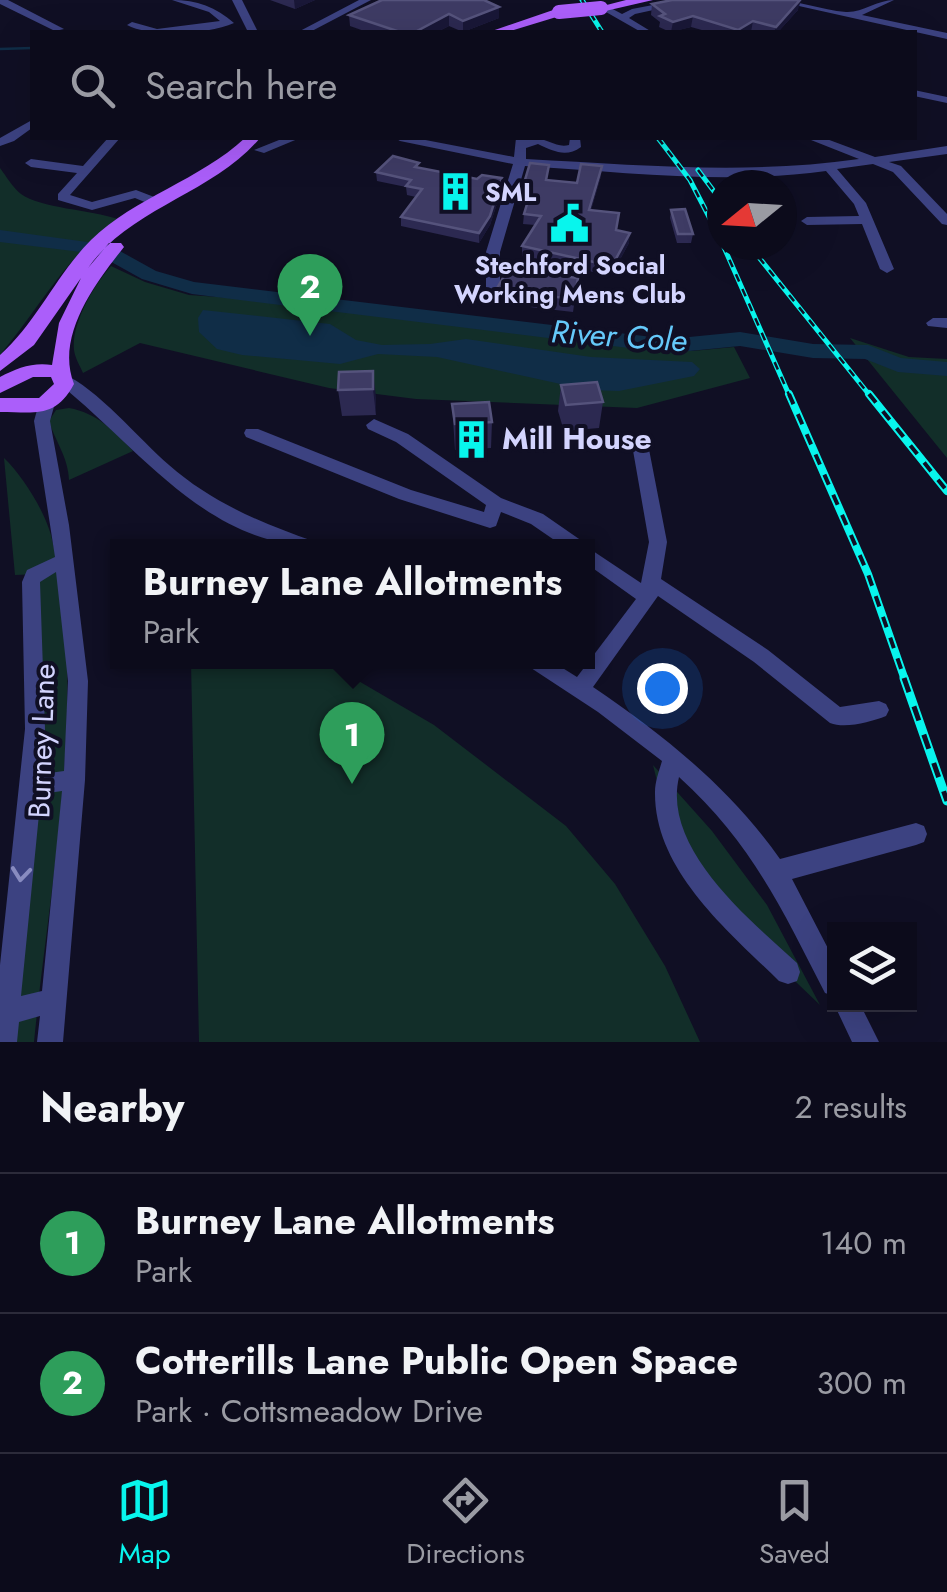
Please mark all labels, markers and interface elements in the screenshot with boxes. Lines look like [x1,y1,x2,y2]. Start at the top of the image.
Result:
search box [30,30,917,140]
icon: search [65,58,120,113]
text: Search here [145,58,337,113]
north arrow [707,170,797,260]
building icon: SML [434,171,476,213]
place label: SML [485,174,537,210]
public building icon: Stechford Social Working Mens Club [549,203,591,245]
place label: Stechford Social Working Mens Club [454,247,686,312]
pin: 2 [278,254,342,336]
water label: River Cole [549,308,689,364]
place label: Mill House [502,417,652,460]
building icon: Mill House [451,418,493,460]
popup [110,539,595,669]
text: Burney Lane Allotments [143,554,562,609]
text: Park [143,609,200,655]
street label: Burney Lane [17,663,66,819]
your location [637,663,688,714]
pin: 1 [320,702,384,784]
one-way arrow [11,866,32,882]
map controls [827,922,917,1012]
button: layers [827,922,917,1012]
text: Nearby [40,1077,184,1138]
text: 2 results [795,1084,907,1130]
text: Burney Lane Allotments [135,1193,555,1248]
text: 1 [64,1220,81,1266]
text: 140 m [820,1220,907,1266]
text: Park [135,1248,192,1294]
text: Cotterills Lane Public Open Space [135,1333,738,1388]
text: 2 [62,1360,83,1406]
text: 300 m [817,1360,907,1406]
text: Park · Cottsmeadow Drive [135,1388,483,1434]
tab: Map [117,1473,172,1574]
tab: Directions [406,1473,525,1574]
tab: Saved [759,1473,830,1574]

